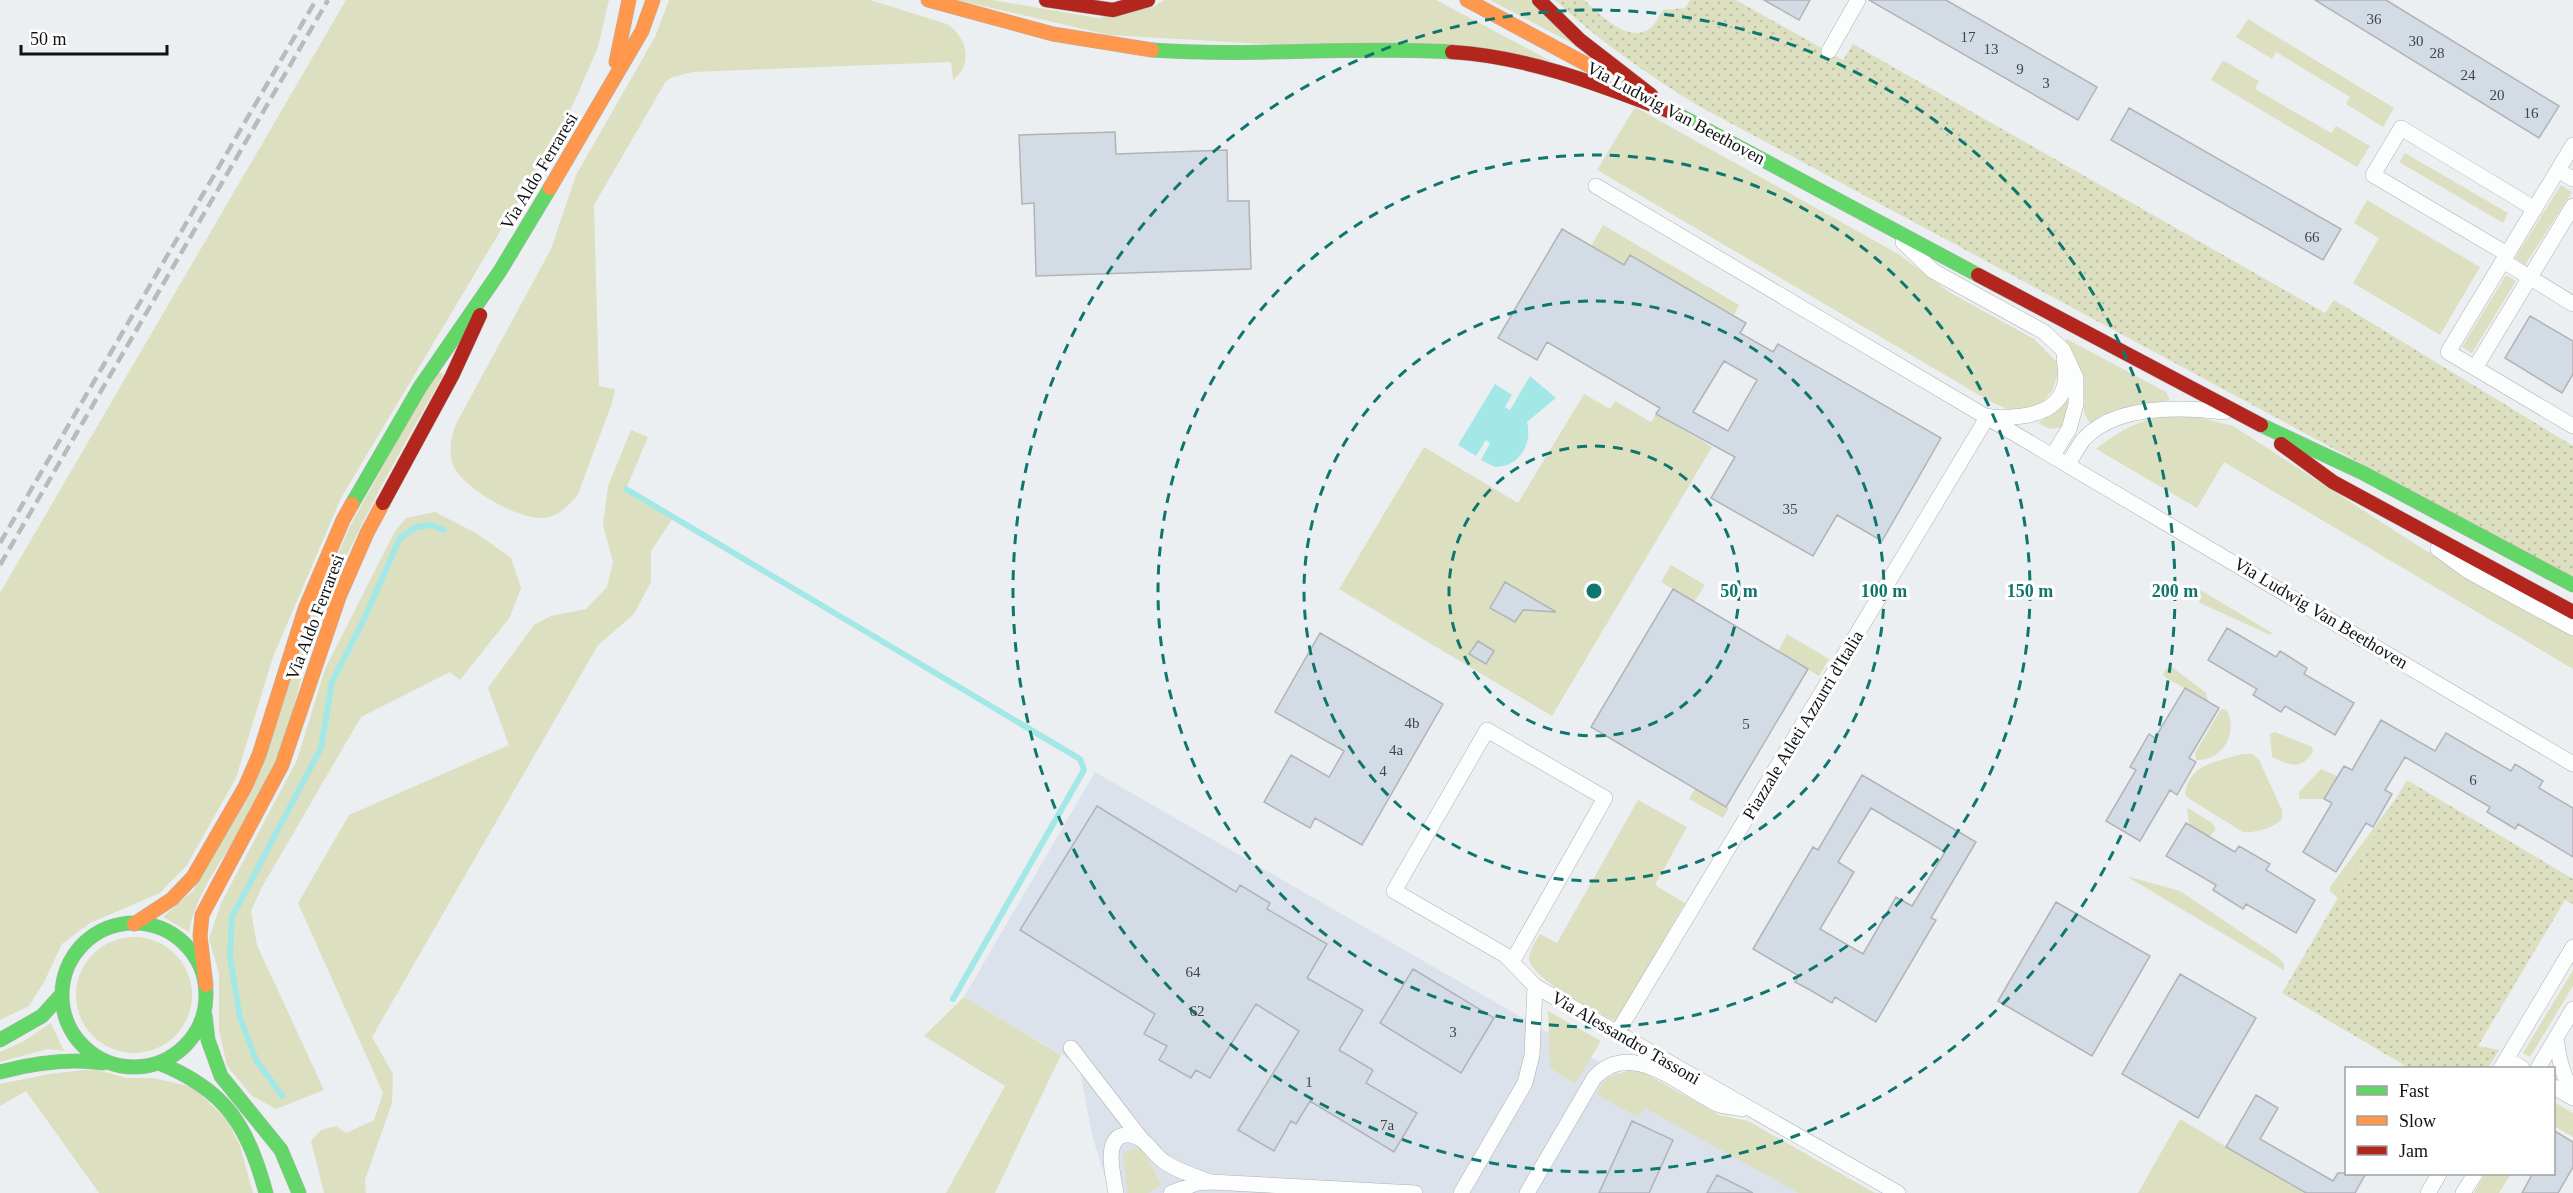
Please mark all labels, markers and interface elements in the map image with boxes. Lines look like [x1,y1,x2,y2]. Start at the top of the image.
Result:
house number: 36 [2367,11,2382,27]
scale bar [21,18,166,56]
text: 50 m [30,29,67,49]
house number: 17 [1961,29,1976,45]
house number: 30 [2409,33,2424,49]
house number: 13 [1984,41,1999,57]
house number: 28 [2430,45,2445,61]
street label: Via Ludwig Van Beethoven [1583,57,1769,169]
house number: 9 [2016,61,2024,77]
house number: 24 [2461,67,2476,83]
house number: 3 [2042,75,2050,91]
house number: 20 [2490,87,2505,103]
house number: 16 [2524,105,2539,121]
street label: Via Aldo Ferraresi [496,109,582,233]
house number: 66 [2305,229,2320,245]
house number: 35 [1783,501,1798,517]
street label: Via Aldo Ferraresi [282,551,348,683]
street label: Via Ludwig Van Beethoven [2231,553,2411,673]
centre of rings [1584,581,1604,601]
text: 50 m [1720,581,1758,601]
text: 100 m [1861,581,1907,601]
text: 150 m [2007,581,2053,601]
text: 200 m [2152,581,2198,601]
street label: Piazzale Atleti Azzurri d'Italia [1739,627,1867,823]
house number: 4b [1405,715,1420,731]
house number: 5 [1742,716,1750,732]
house number: 4a [1389,742,1403,758]
house number: 4 [1379,763,1387,779]
house number: 6 [2469,772,2477,788]
house number: 64 [1186,964,1201,980]
street label: Via Alessandro Tassoni [1548,987,1704,1089]
house number: 62 [1190,1003,1205,1019]
house number: 3 [1449,1024,1457,1040]
legend [2345,1067,2555,1175]
house number: 1 [1305,1074,1313,1090]
text: Fast [2399,1081,2429,1101]
text: Slow [2399,1111,2436,1131]
house number: 7a [1380,1117,1394,1133]
text: Jam [2399,1141,2428,1161]

